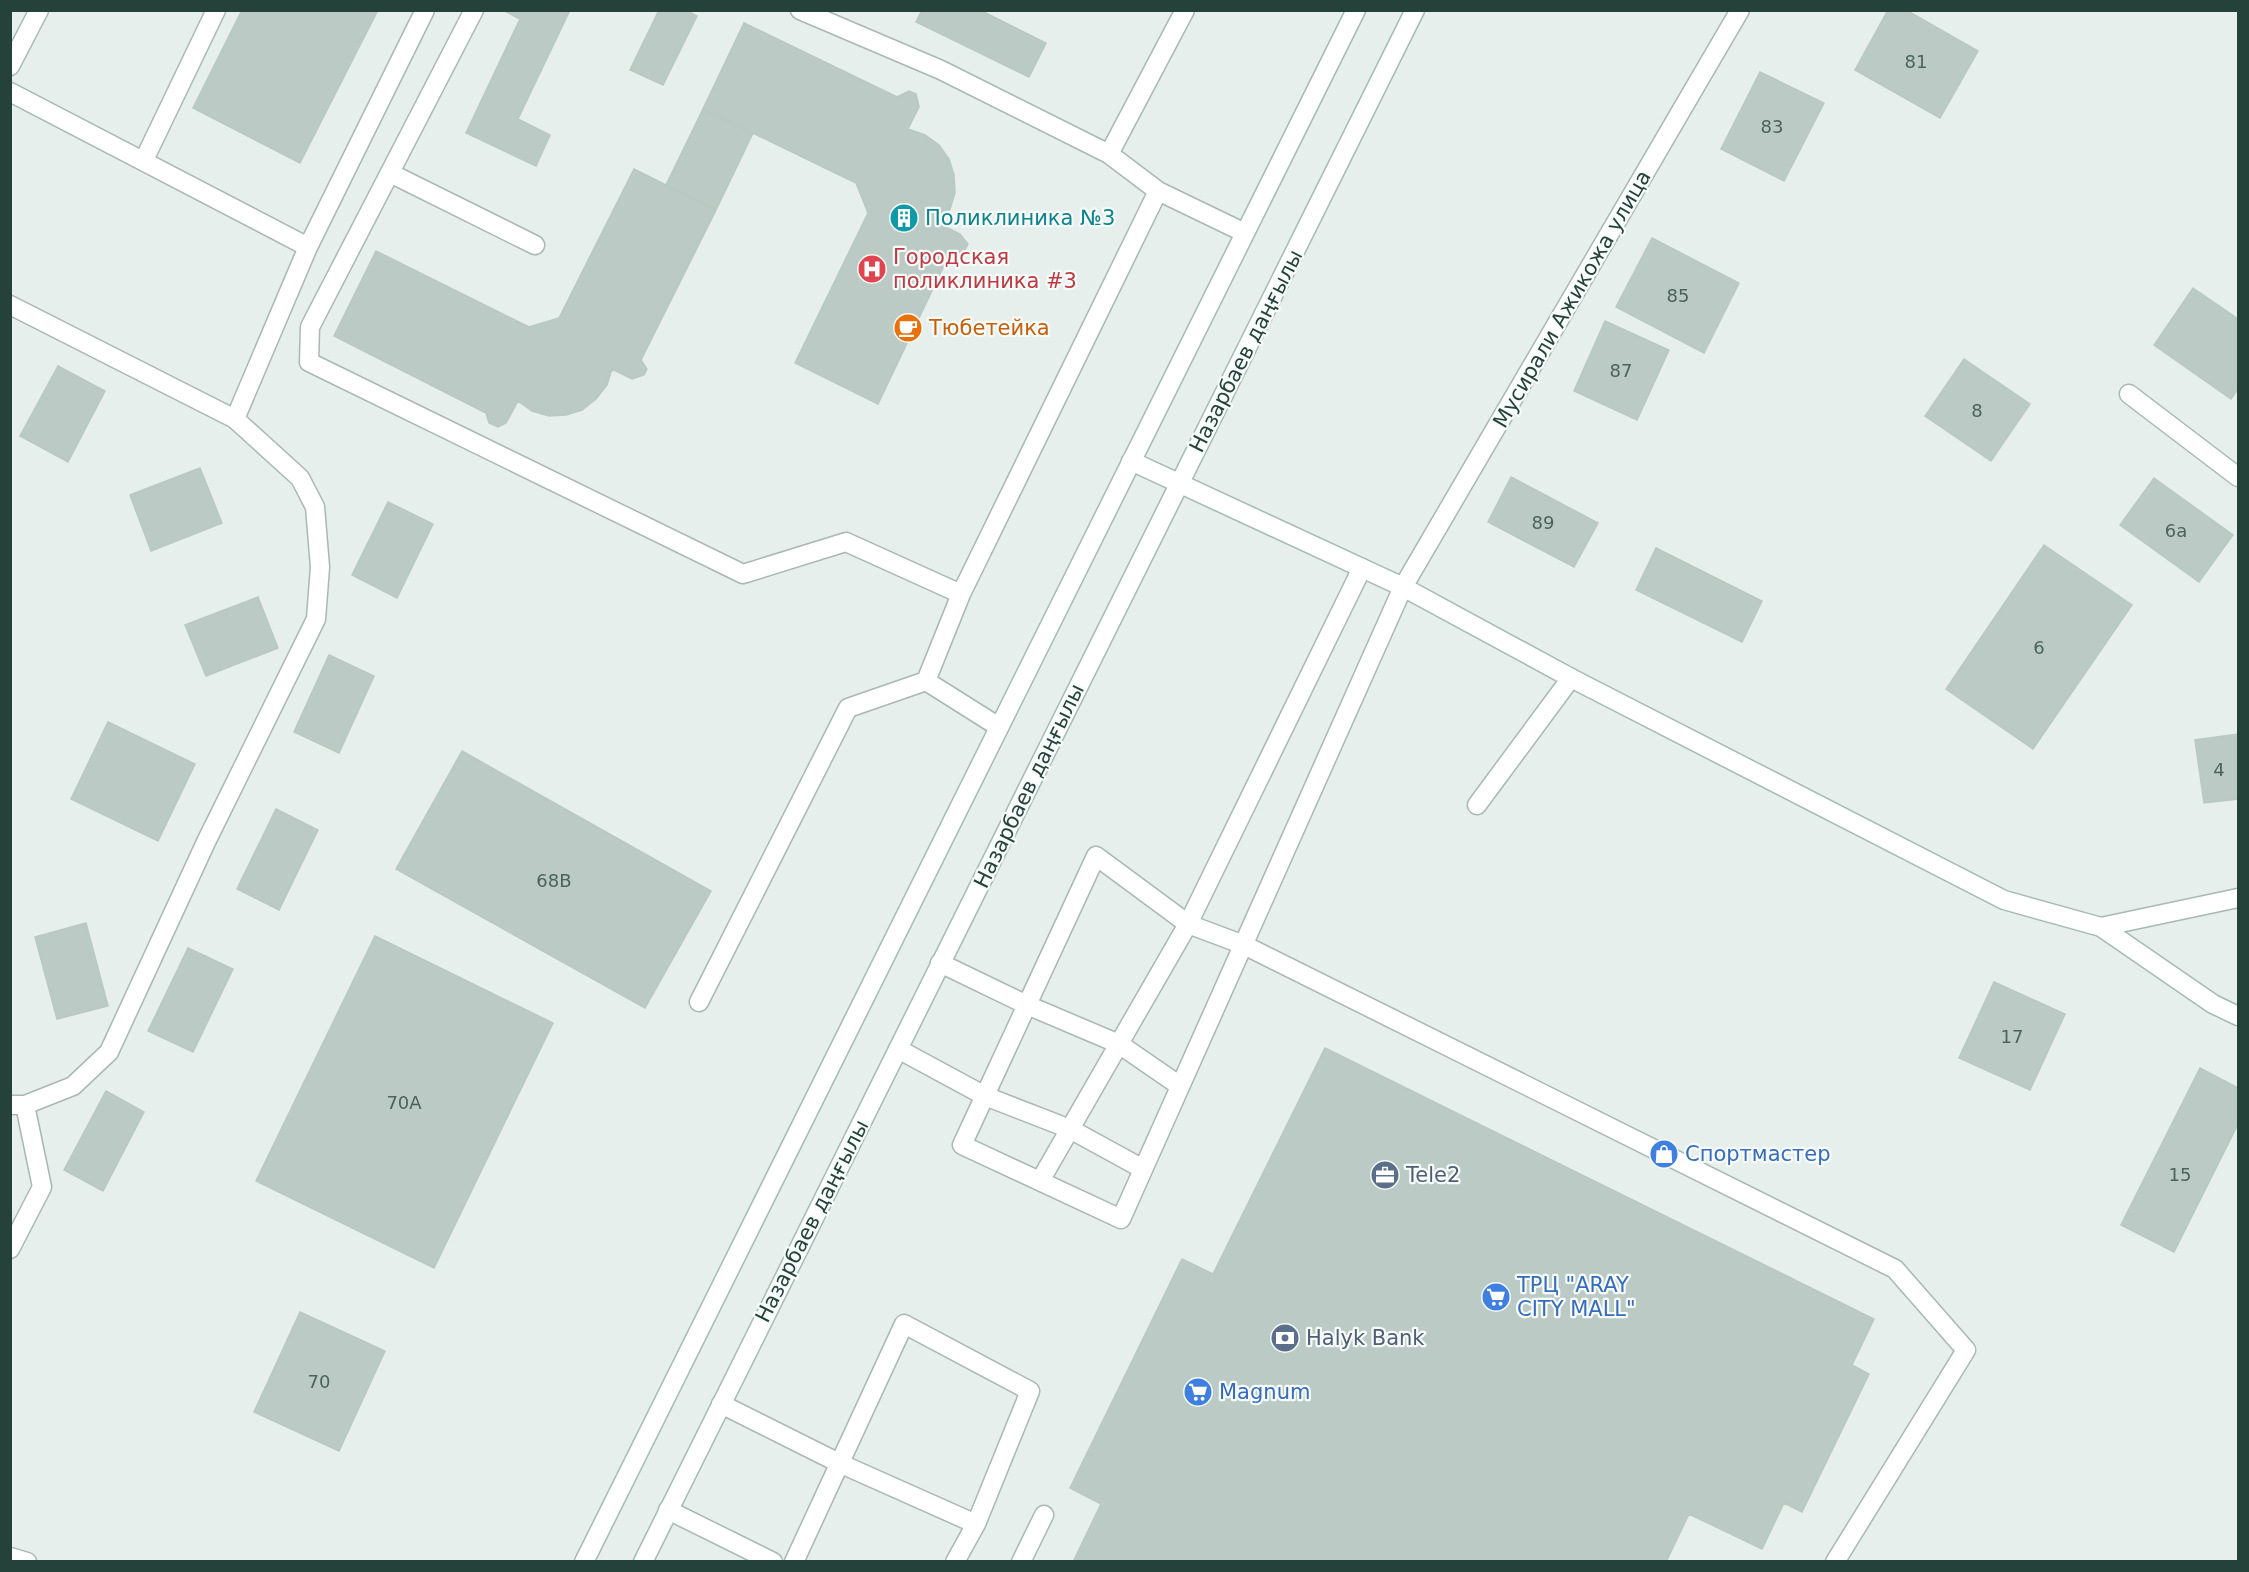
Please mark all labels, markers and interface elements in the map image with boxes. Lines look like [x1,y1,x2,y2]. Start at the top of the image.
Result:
house number: 81 [1905,51,1927,72]
house number: 83 [1761,116,1783,137]
street label: Мусирали Ажикожа улица [1488,166,1656,432]
building icon: Поликлиника №3 [888,202,920,234]
place label: Поликлиника №3 [925,206,1115,230]
place label: Городская поликлиника #3 [893,245,1077,293]
street label: Назарбаев даңғылы [1184,246,1308,456]
hospital icon: Городская поликлиника #3 [856,253,888,285]
house number: 85 [1667,285,1689,306]
cafe icon: Тюбетейка [892,312,924,344]
place label: Тюбетейка [928,316,1050,340]
house number: 87 [1610,360,1632,381]
house number: 8 [1971,400,1983,421]
house number: 89 [1532,512,1554,533]
house number: 6а [2165,520,2187,541]
house number: 6 [2033,637,2045,658]
street label: Назарбаев даңғылы [969,680,1089,892]
house number: 4 [2213,759,2225,780]
house number: 68В [536,870,572,891]
house number: 17 [2001,1026,2023,1047]
house number: 70А [386,1092,422,1113]
street label: Назарбаев даңғылы [750,1116,874,1326]
shop icon: Спортмастер [1648,1138,1680,1170]
place label: Спортмастер [1685,1142,1831,1166]
office icon: Tele2 [1369,1159,1401,1191]
place label: Tele2 [1405,1163,1460,1187]
house number: 15 [2169,1164,2191,1185]
place label: ТРЦ "ARAY CITY MALL" [1516,1273,1636,1321]
supermarket icon: ТРЦ "ARAY CITY MALL" [1480,1281,1512,1313]
bank icon: Halyk Bank [1269,1322,1301,1354]
place label: Halyk Bank [1306,1326,1425,1350]
house number: 70 [308,1371,330,1392]
supermarket icon: Magnum [1182,1376,1214,1408]
place label: Magnum [1219,1380,1310,1404]

